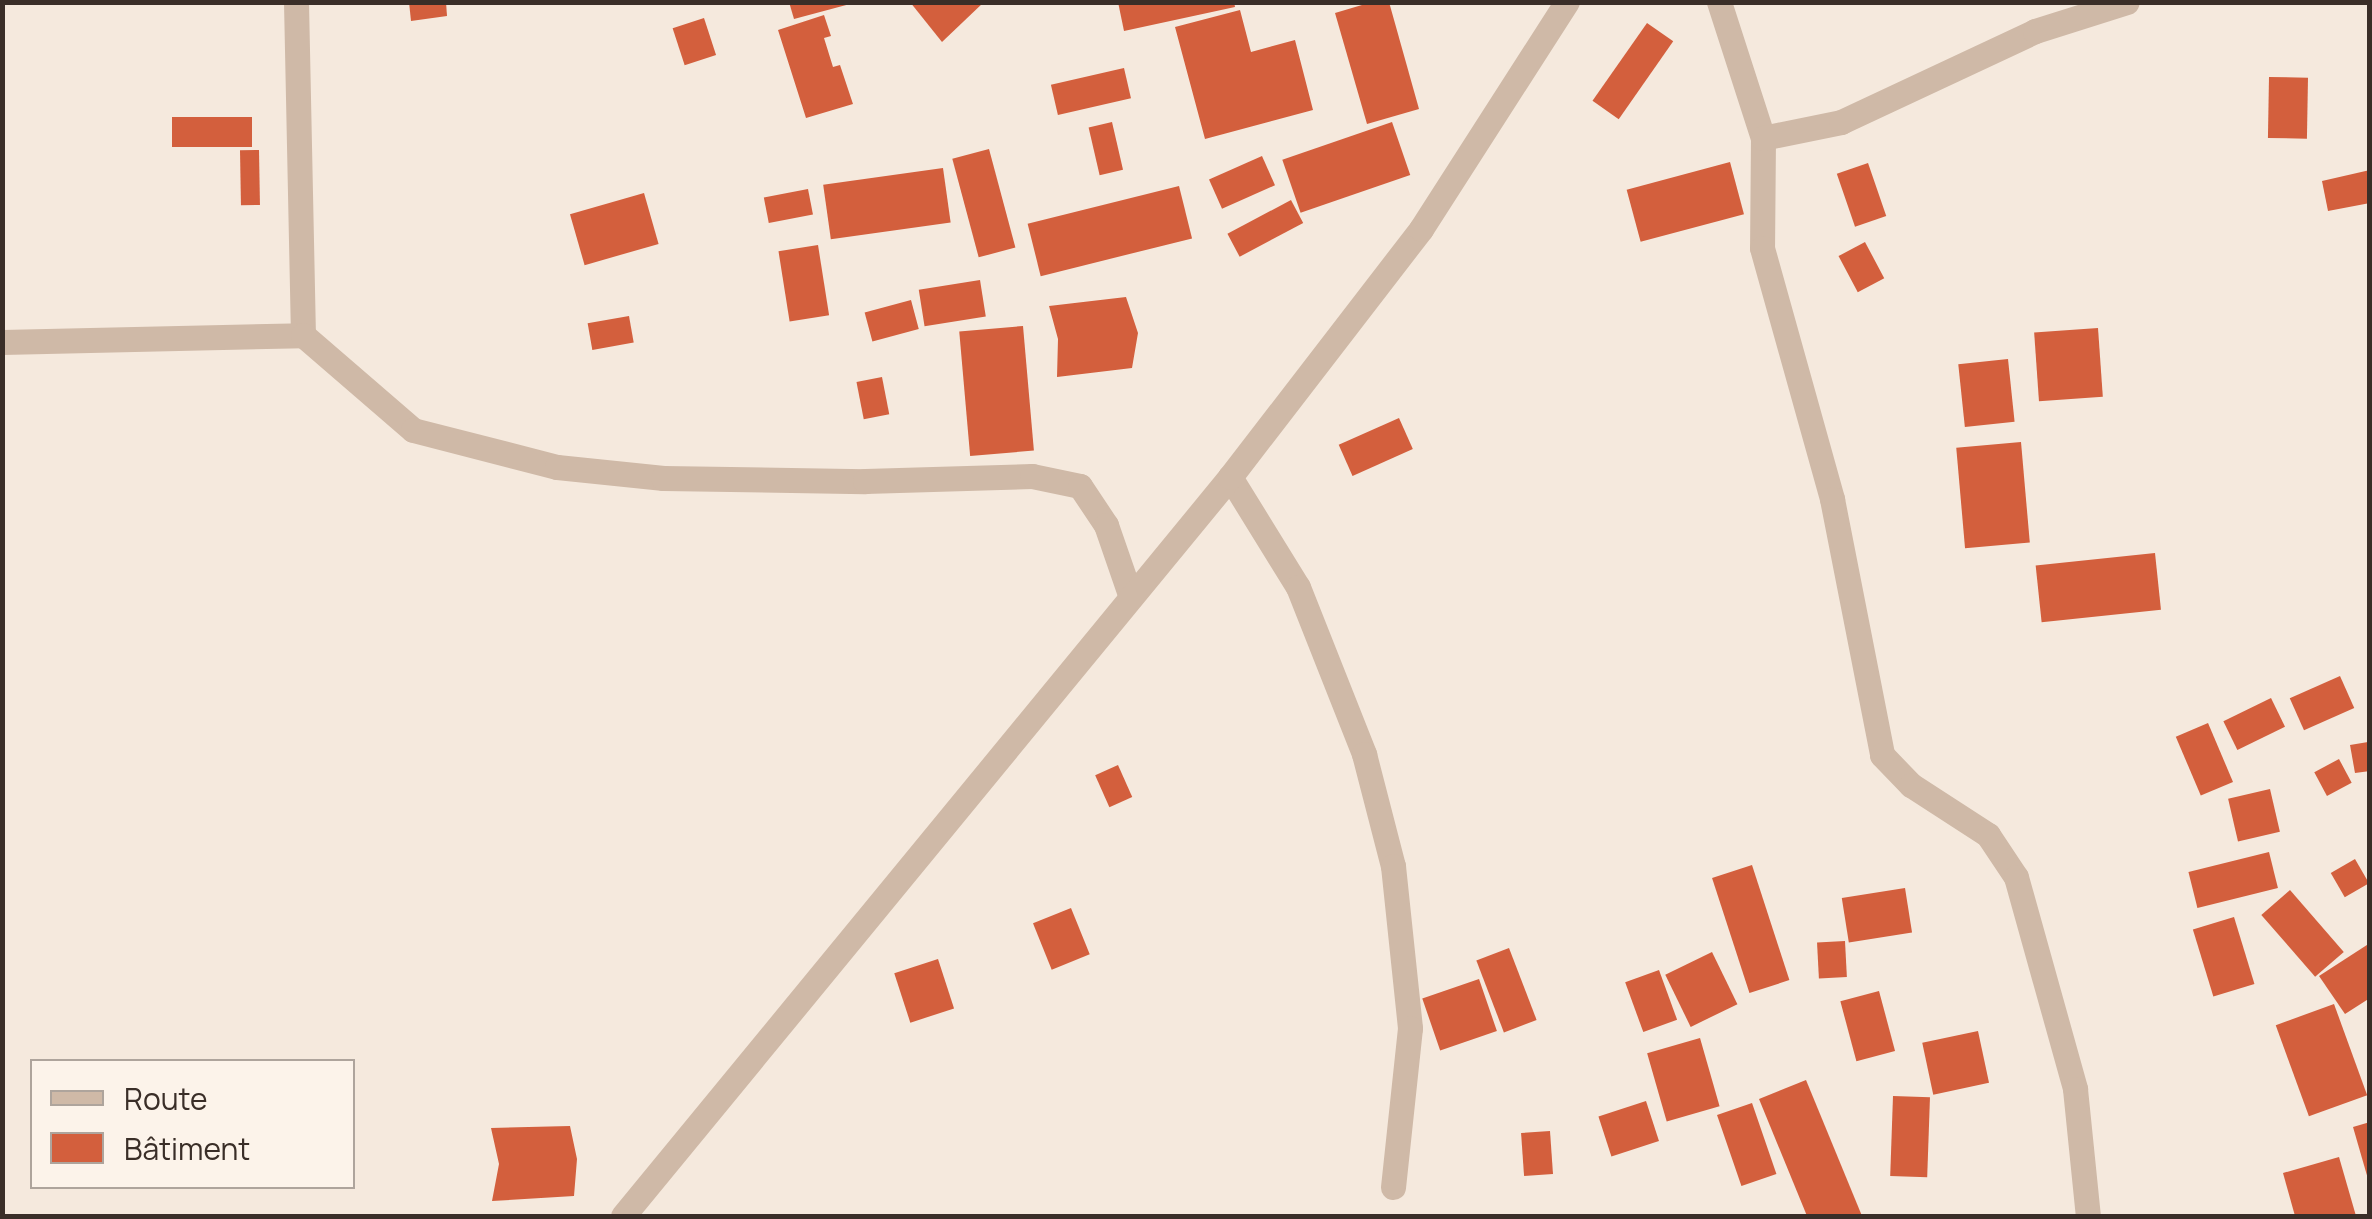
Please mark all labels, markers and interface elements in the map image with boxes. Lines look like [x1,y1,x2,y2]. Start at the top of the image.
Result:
legend [30,1059,355,1189]
text: Route [124,1078,207,1119]
text: Bâtiment [124,1128,250,1169]

